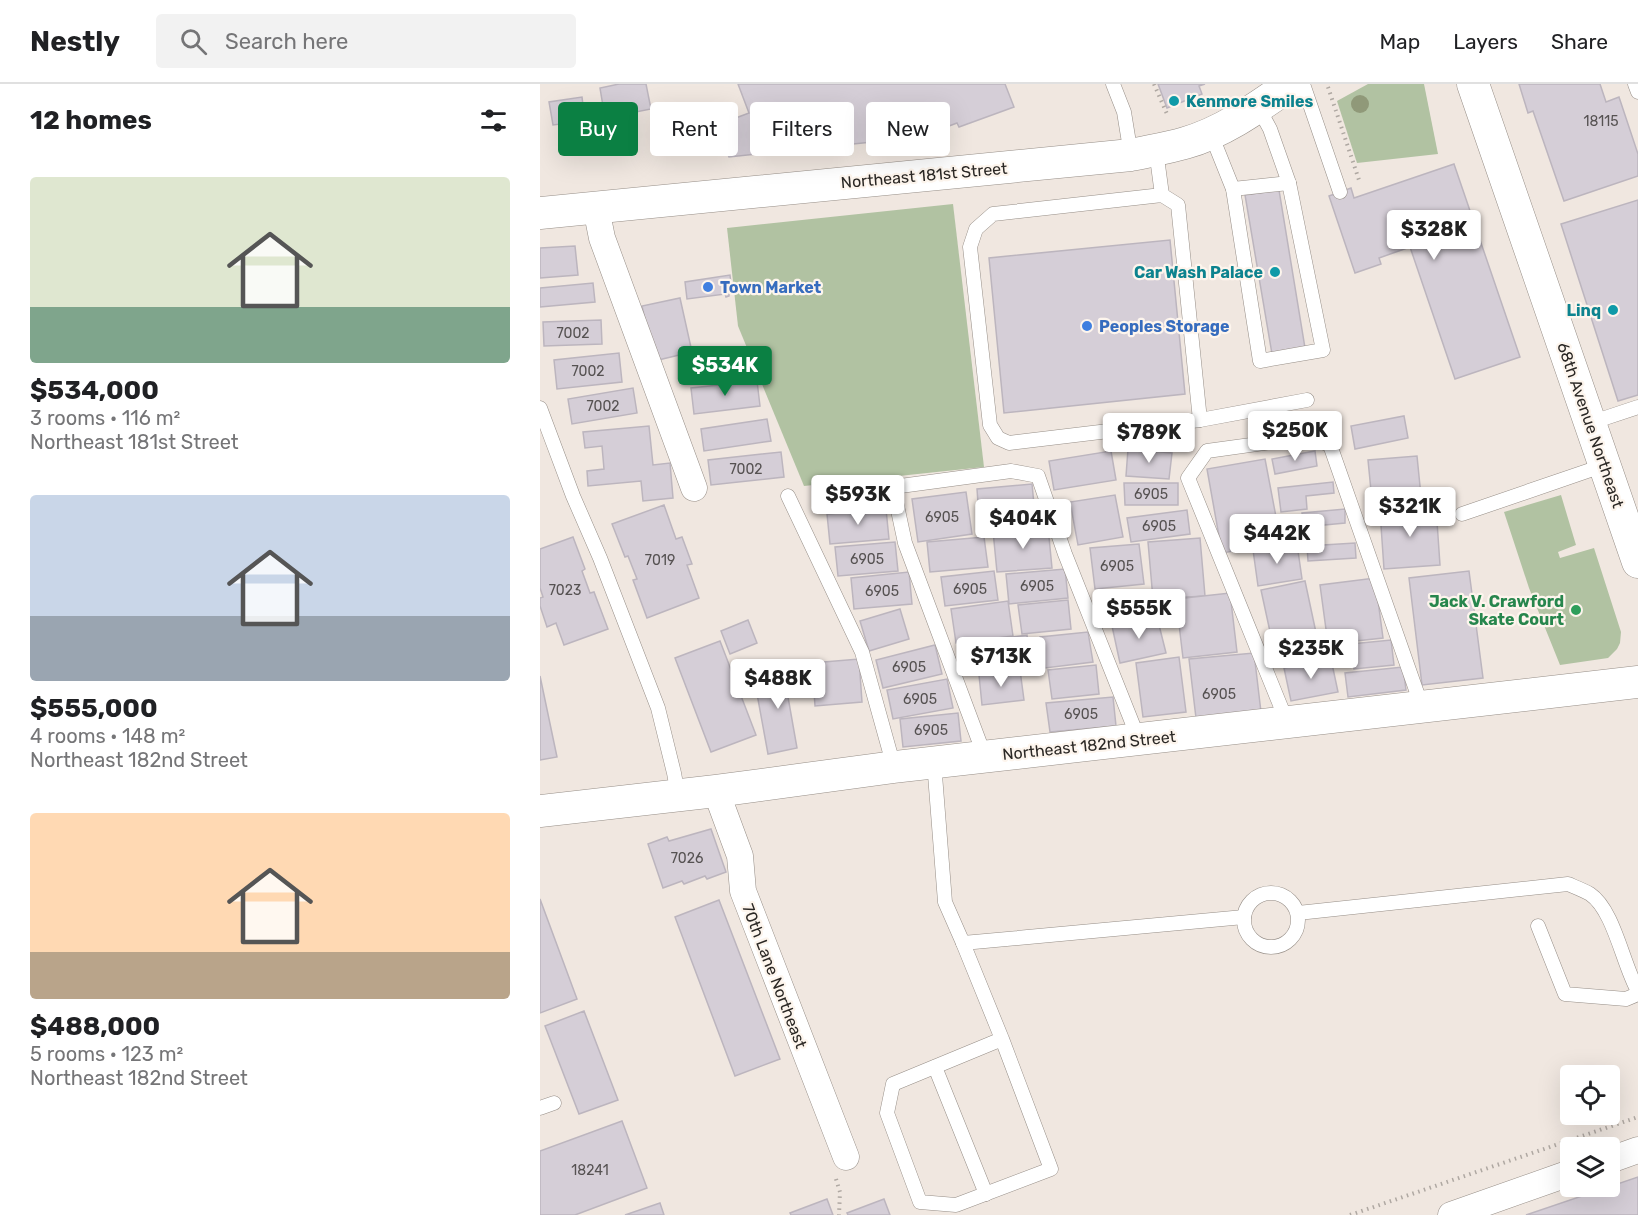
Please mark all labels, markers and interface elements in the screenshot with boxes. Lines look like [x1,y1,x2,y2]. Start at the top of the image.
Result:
search box [156,14,576,68]
text: Nestly [30,25,120,58]
icon: search [177,25,210,58]
text: Search here [225,28,348,55]
text: Map [1379,29,1420,54]
text: Layers [1453,29,1518,54]
text: Share [1551,29,1608,54]
place label: Kenmore Smiles [1186,92,1313,111]
marker: Kenmore Smiles [1167,94,1181,108]
chip: Buy [558,102,638,156]
chip: Rent [650,102,738,156]
chip: Filters [750,102,854,156]
chip: New [866,102,950,156]
icon: filters [477,104,510,137]
text: 12 homes [30,105,152,136]
house number: 18115 [1583,113,1619,130]
street label: Northeast 181st Street [840,159,1008,192]
pin: $328K [1392,210,1476,261]
icon: home [216,216,324,324]
text: $328K [1401,217,1467,241]
place label: Car Wash Palace [1134,263,1263,282]
marker: Car Wash Palace [1268,265,1282,279]
place label: Town Market [720,278,822,297]
marker: Town Market [701,280,715,294]
place label: Linq [1566,301,1601,320]
marker: Linq [1606,303,1620,317]
place label: Peoples Storage [1099,317,1230,336]
marker: Peoples Storage [1080,319,1094,333]
house number: 7002 [556,325,590,342]
street label: 68th Avenue Northeast [1553,340,1628,510]
pin: $534K [683,346,767,397]
text: $534K [692,353,758,377]
house number: 7002 [571,363,605,380]
text: $534,000 [30,375,159,406]
house number: 7002 [586,398,620,415]
text: 3 rooms · 116 m² [30,406,180,430]
pin: $250K [1253,411,1337,462]
pin: $789K [1107,413,1191,464]
text: $250K [1262,418,1328,442]
text: $789K [1117,420,1181,444]
text: Northeast 181st Street [30,430,239,454]
house number: 7002 [729,461,763,478]
pin: $593K [816,475,900,526]
text: $593K [825,482,891,506]
house number: 6905 [1134,486,1168,503]
pin: $321K [1368,487,1452,538]
text: $321K [1379,494,1441,518]
pin: $404K [981,499,1065,550]
text: $404K [989,506,1057,530]
house number: 6905 [925,509,959,526]
pin: $442K [1235,514,1319,565]
house number: 6905 [1142,518,1176,535]
text: $442K [1244,521,1310,545]
icon: home [216,534,324,642]
house number: 6905 [850,551,884,568]
house number: 7019 [645,552,675,569]
house number: 6905 [1100,558,1134,575]
house number: 6905 [1020,578,1054,595]
house number: 6905 [953,581,987,598]
house number: 7023 [549,582,581,599]
house number: 6905 [865,583,899,600]
pin: $555K [1097,589,1181,640]
place label: Jack V. Crawford Skate Court [1429,592,1565,629]
text: $555K [1106,596,1172,620]
marker: Jack V. Crawford Skate Court [1569,603,1583,617]
pin: $235K [1269,629,1353,680]
text: $235K [1278,636,1344,660]
pin: $713K [959,637,1043,688]
text: $713K [970,644,1032,668]
pin: $488K [736,659,820,710]
house number: 6905 [892,659,926,676]
text: $488K [744,666,812,690]
house number: 6905 [1202,686,1236,703]
house number: 6905 [903,691,937,708]
text: $555,000 [30,693,158,724]
house number: 6905 [1064,706,1098,723]
house number: 6905 [914,722,948,739]
text: 4 rooms · 148 m² [30,724,185,748]
street label: Northeast 182nd Street [1001,727,1177,764]
text: Northeast 182nd Street [30,748,248,772]
house number: 7026 [671,850,703,867]
icon: home [216,852,324,960]
street label: 70th Lane Northeast [738,901,811,1051]
text: $488,000 [30,1011,160,1042]
text: 5 rooms · 123 m² [30,1042,183,1066]
map controls [1560,1065,1620,1197]
button: locate [1560,1065,1620,1125]
text: Northeast 182nd Street [30,1066,248,1090]
button: layers [1560,1137,1620,1197]
house number: 18241 [571,1162,609,1179]

